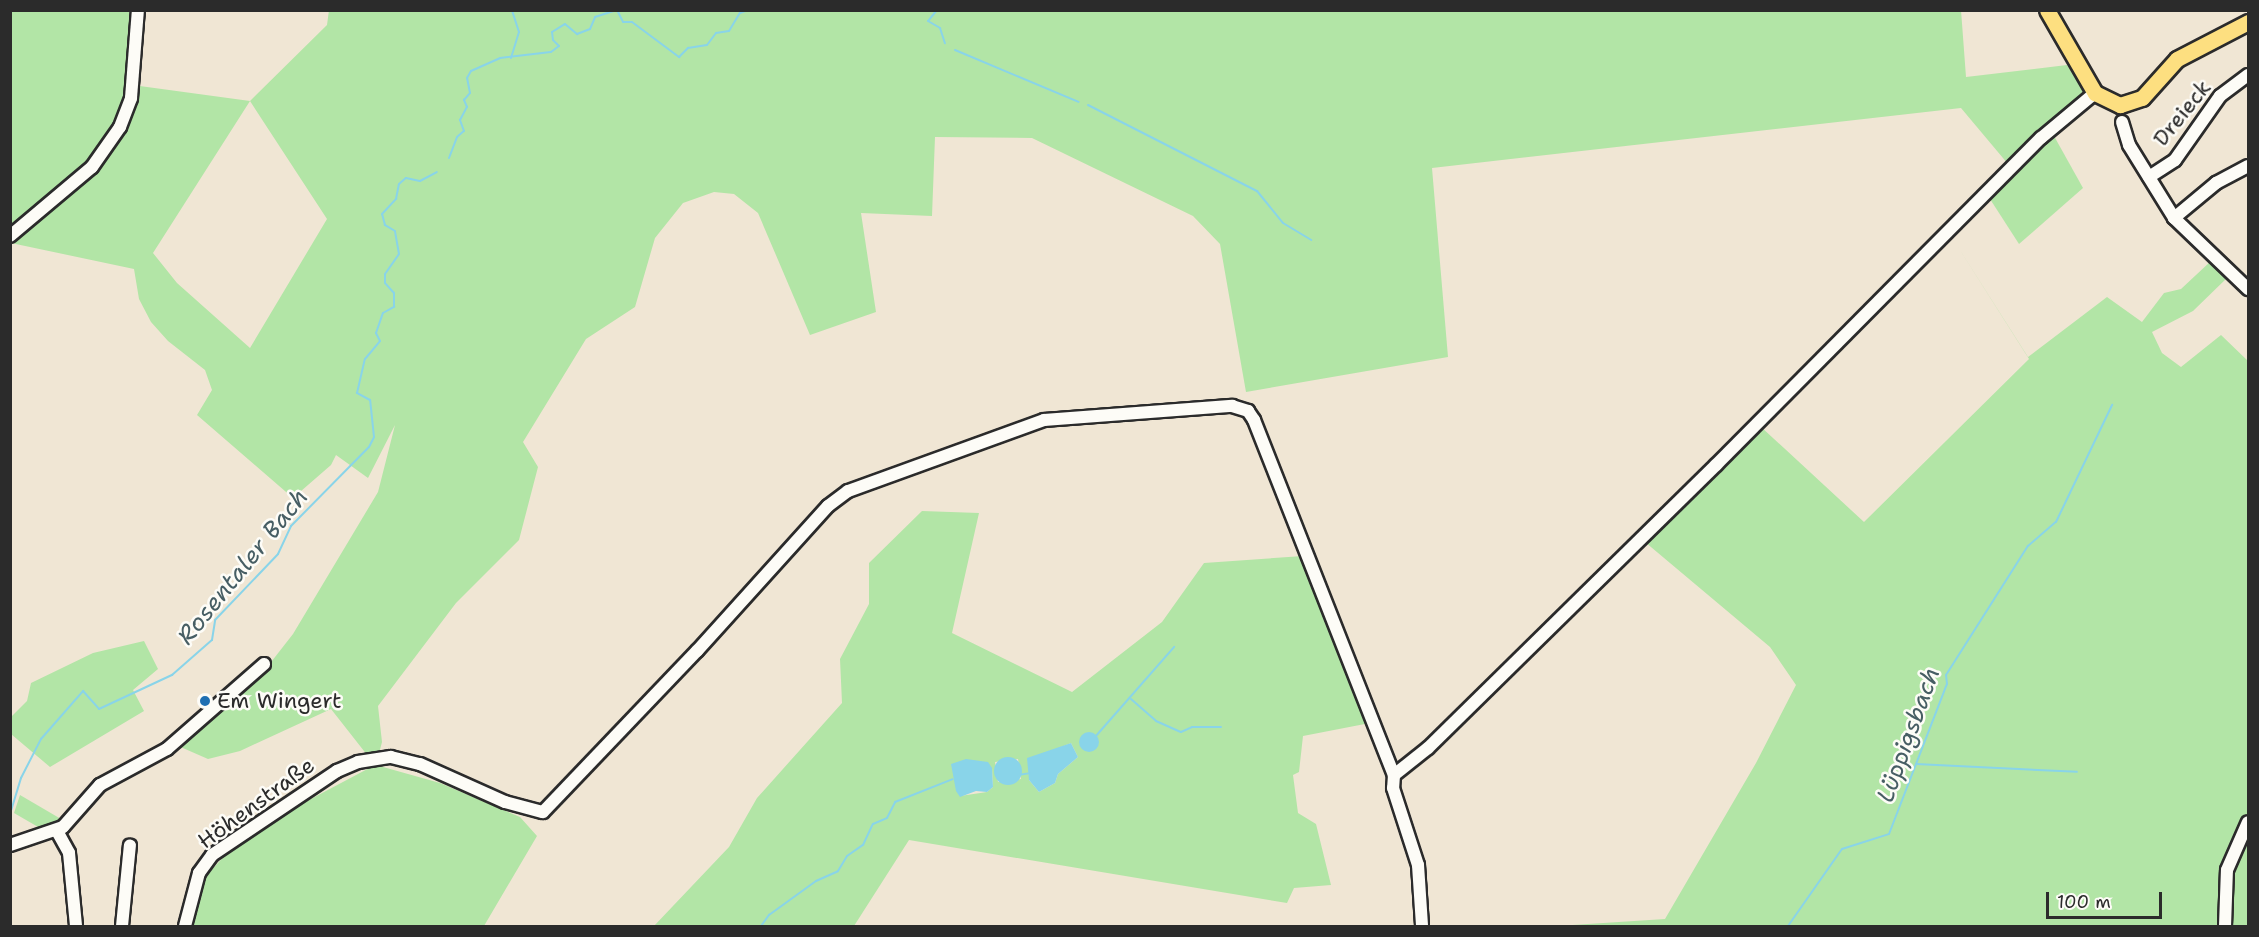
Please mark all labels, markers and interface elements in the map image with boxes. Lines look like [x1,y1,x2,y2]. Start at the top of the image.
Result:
street label: Dreieck [2147,75,2217,151]
water label: Rosentaler Bach [171,483,315,651]
water label: Lüppigsbach [1871,664,1947,806]
place label: Em Wingert [217,688,342,714]
marker: Em Wingert [198,694,212,708]
street label: Höhenstraße [193,752,319,854]
scale bar [2049,880,2164,918]
text: 100 m [2057,890,2111,914]

